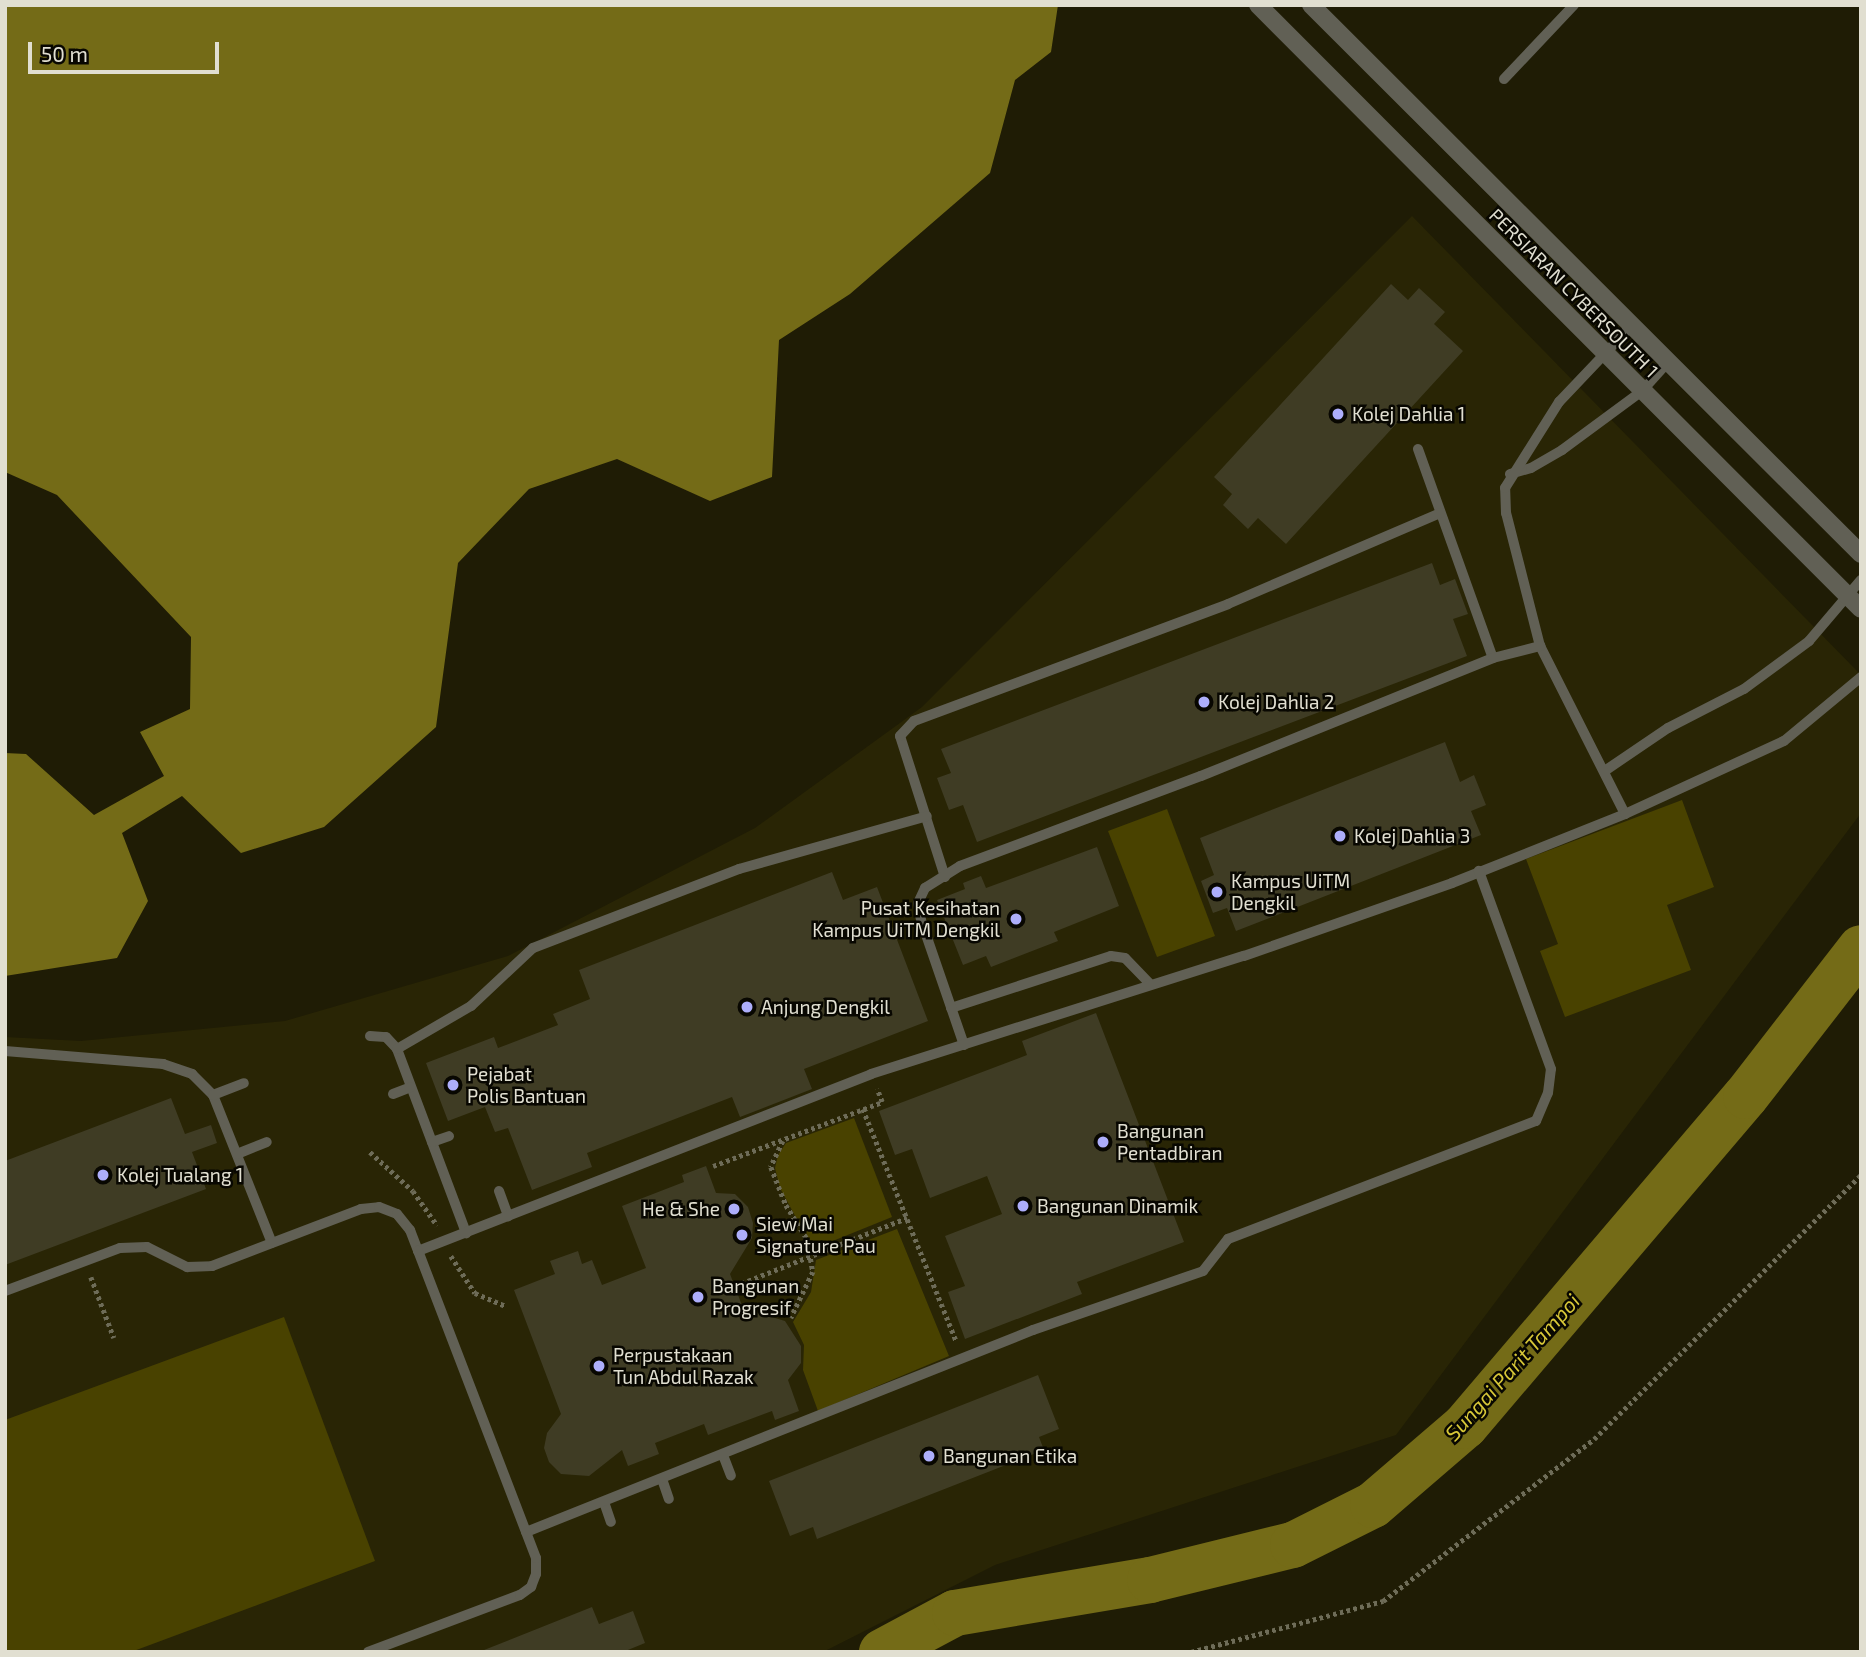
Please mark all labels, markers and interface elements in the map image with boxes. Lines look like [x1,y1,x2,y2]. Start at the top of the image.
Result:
scale bar [32,28,222,72]
text: 50 m [41,41,88,66]
street label: PERSIARAN CYBERSOUTH 1 [1485,204,1663,382]
place label: Kolej Dahlia 1 [1352,403,1465,425]
marker: Kolej Dahlia 1 [1330,406,1346,422]
place label: Kolej Dahlia 2 [1218,691,1334,713]
marker: Kolej Dahlia 2 [1196,694,1212,710]
place label: Kolej Dahlia 3 [1354,825,1470,847]
marker: Kolej Dahlia 3 [1332,828,1348,844]
place label: Kampus UiTM Dengkil [1231,870,1350,914]
marker: Kampus UiTM Dengkil [1209,884,1225,900]
place label: Pusat Kesihatan Kampus UiTM Dengkil [812,897,1000,941]
marker: Pusat Kesihatan Kampus UiTM Dengkil [1006,909,1026,929]
place label: Anjung Dengkil [761,996,890,1018]
marker: Anjung Dengkil [739,999,755,1015]
place label: Pejabat Polis Bantuan [467,1063,586,1107]
marker: Pejabat Polis Bantuan [445,1077,461,1093]
place label: Bangunan Pentadbiran [1117,1120,1223,1164]
marker: Bangunan Pentadbiran [1095,1134,1111,1150]
place label: Kolej Tualang 1 [117,1164,244,1186]
marker: Kolej Tualang 1 [95,1167,111,1183]
place label: Bangunan Dinamik [1037,1195,1198,1217]
place label: He & She [642,1198,720,1220]
marker: Bangunan Dinamik [1015,1198,1031,1214]
marker: He & She [726,1201,742,1217]
place label: Siew Mai Signature Pau [756,1213,876,1257]
marker: Siew Mai Signature Pau [734,1227,750,1243]
place label: Bangunan Progresif [712,1275,799,1319]
water label: Sungai Parit Tampoi [1439,1288,1585,1446]
marker: Bangunan Progresif [690,1289,706,1305]
place label: Perpustakaan Tun Abdul Razak [613,1344,755,1388]
marker: Perpustakaan Tun Abdul Razak [591,1358,607,1374]
place label: Bangunan Etika [943,1445,1077,1467]
marker: Bangunan Etika [921,1448,937,1464]

